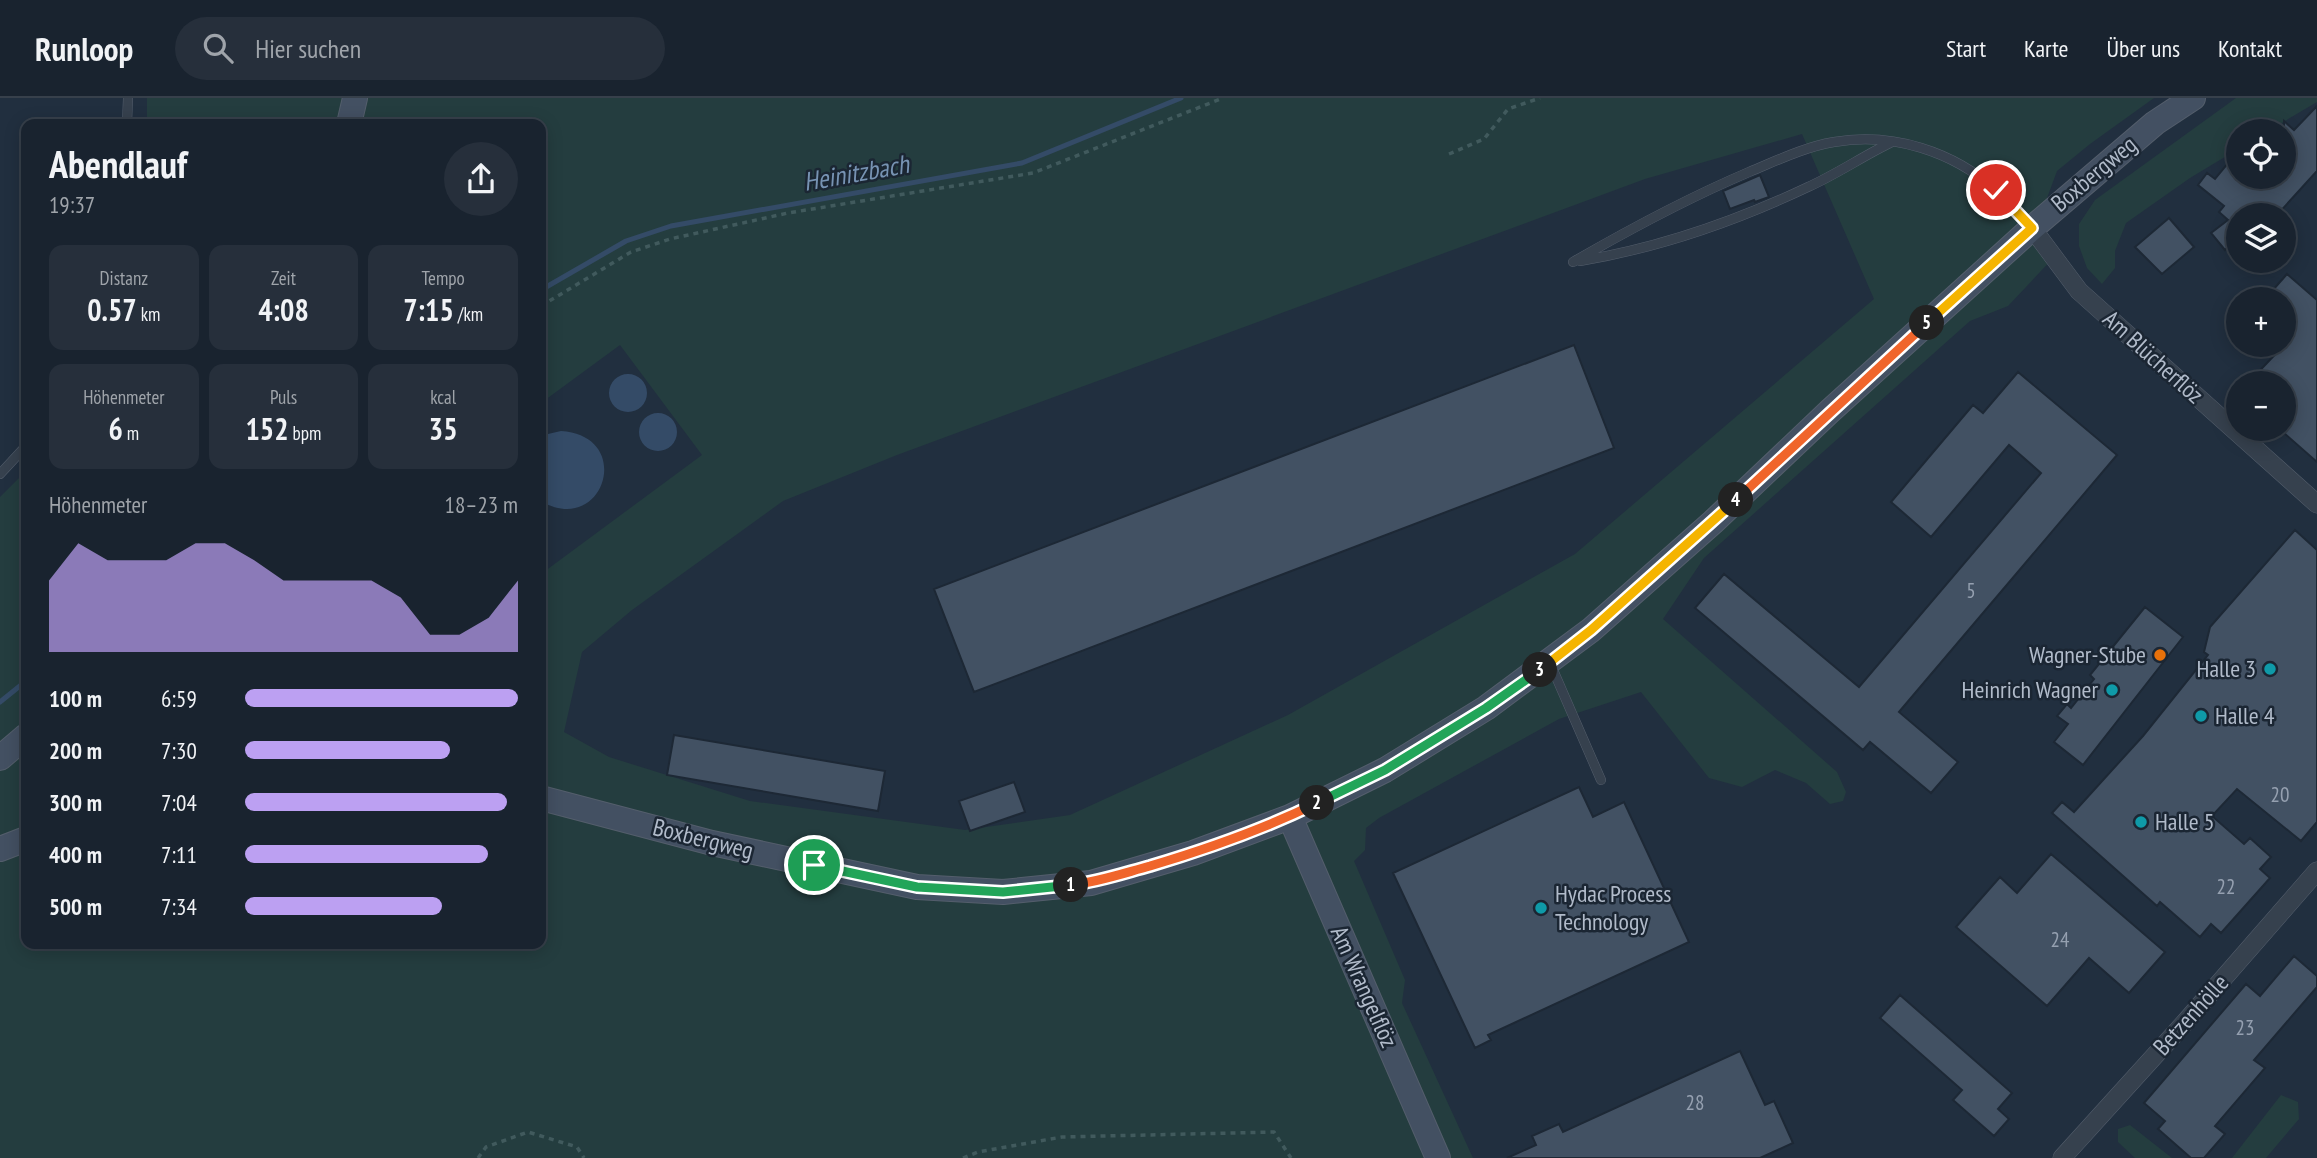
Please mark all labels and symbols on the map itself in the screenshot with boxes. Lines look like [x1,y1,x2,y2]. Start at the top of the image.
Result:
street label: Boxbergweg [2044,129,2143,218]
water label: Heinitzbach [801,147,913,198]
pin [1966,160,2026,220]
street label: Am Blücherflöz [2097,303,2210,410]
pin: 5 [1910,306,1944,341]
pin: 4 [1718,482,1754,518]
house number: 5 [1966,577,1976,604]
place label: Wagner-Stube [2029,639,2146,670]
marker: Wagner-Stube [2152,647,2168,663]
pin: 3 [1522,652,1558,688]
place label: Halle 3 [2197,653,2256,684]
marker: Halle 3 [2262,661,2278,677]
place label: Heinrich Wagner [1962,674,2098,705]
marker: Heinrich Wagner [2104,682,2120,698]
place label: Halle 4 [2215,700,2275,731]
marker: Halle 4 [2193,708,2209,724]
house number: 20 [2271,781,2289,808]
pin: 2 [1300,786,1334,820]
place label: Halle 5 [2155,806,2214,837]
street label: Boxbergweg [650,811,757,866]
marker: Halle 5 [2133,814,2149,830]
pin [784,835,844,895]
pin: 1 [1054,868,1088,902]
house number: 22 [2217,873,2235,900]
place label: Hydac Process Technology [1555,878,1671,937]
marker: Hydac Process Technology [1533,900,1549,916]
street label: Am Wrangelflöz [1324,921,1405,1052]
house number: 24 [2051,926,2070,953]
street label: Betzenhölle [2146,968,2235,1062]
house number: 23 [2236,1014,2254,1041]
house number: 28 [1686,1089,1704,1116]

